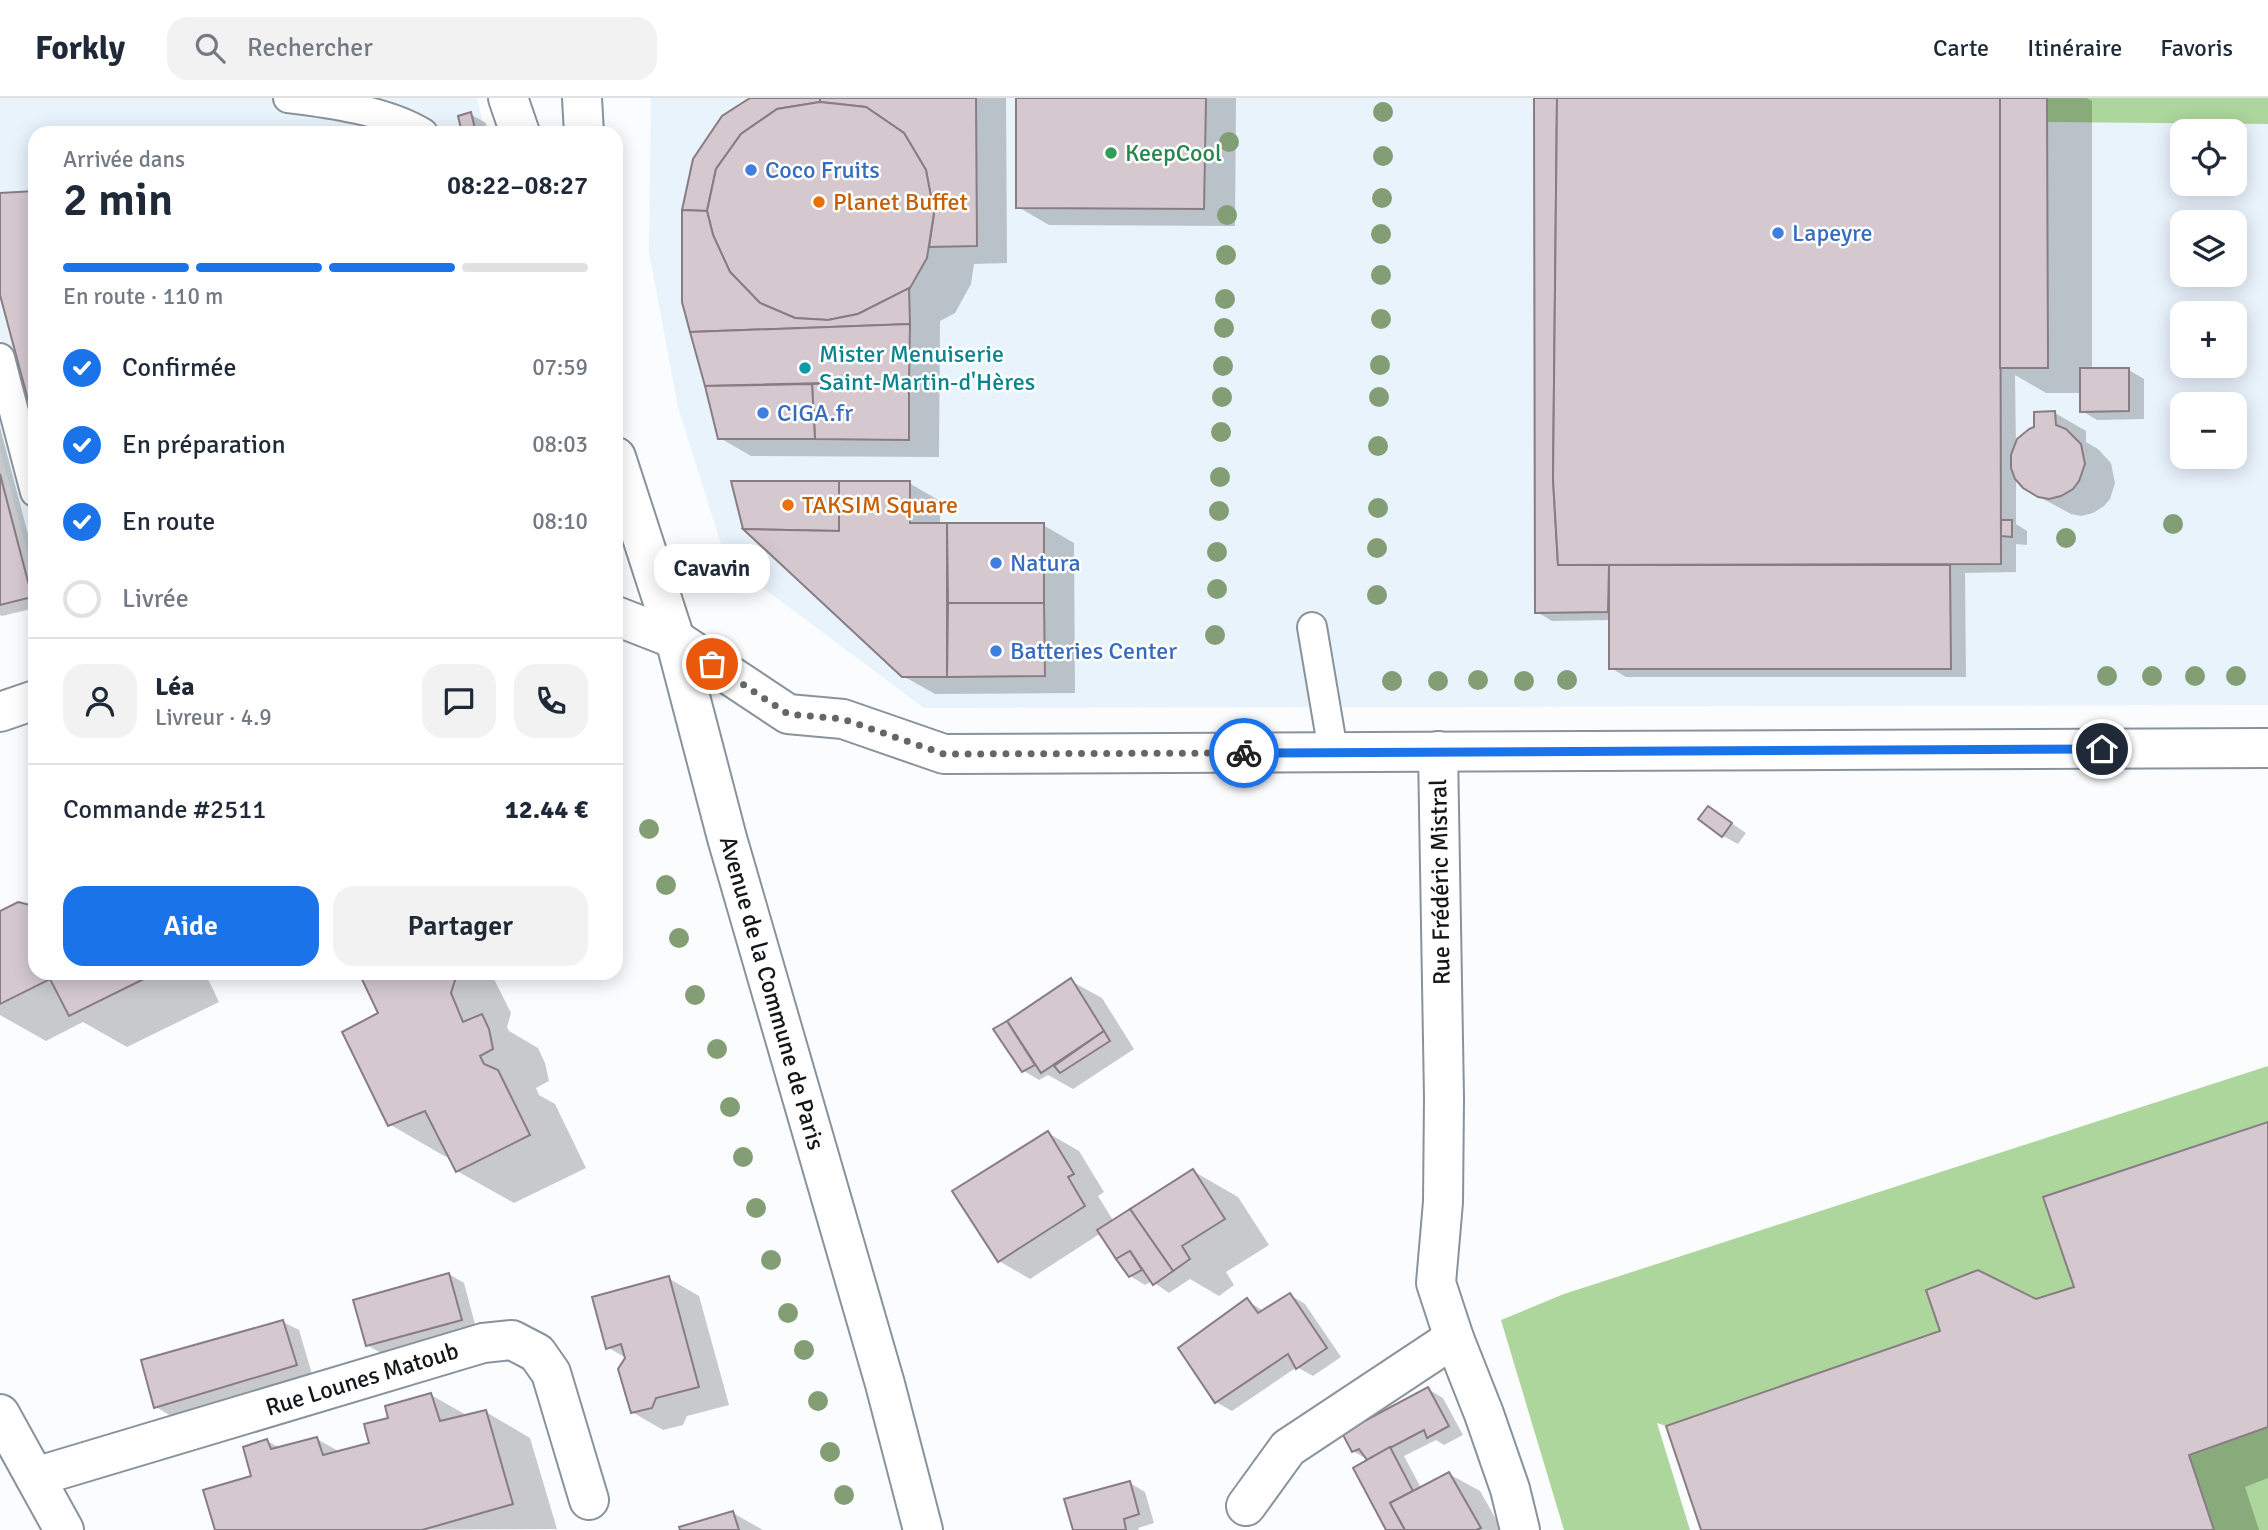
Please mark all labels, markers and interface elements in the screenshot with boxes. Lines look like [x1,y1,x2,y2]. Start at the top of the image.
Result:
search box [167,17,657,80]
text: Forkly [35,28,125,69]
icon: search [191,29,229,67]
text: Rechercher [247,32,373,64]
text: Carte [1933,33,1989,63]
text: Itinéraire [2027,33,2122,63]
text: Favoris [2160,33,2233,63]
map controls [2170,119,2247,469]
button: locate [2170,119,2247,196]
place label: KeepCool [1125,138,1222,168]
text: Arrivée dans [63,145,185,174]
marker: KeepCool [1103,145,1119,161]
place label: Coco Fruits [765,155,880,185]
marker: Coco Fruits [743,162,759,178]
text: 08:22–08:27 [447,170,588,202]
text: 2 min [63,172,173,228]
place label: Planet Buffet [833,187,968,217]
marker: Planet Buffet [811,194,827,210]
button: layers [2170,210,2247,287]
place label: Lapeyre [1792,218,1873,248]
marker: Lapeyre [1770,225,1786,241]
text: En route · 110 m [63,282,223,311]
button: + [2170,301,2247,378]
place label: Mister Menuiserie Saint-Martin-d'Hères [819,339,1035,397]
icon: check [63,349,101,387]
text: Confirmée [122,352,237,384]
text: 07:59 [532,353,588,382]
marker: Mister Menuiserie Saint-Martin-d'Hères [797,360,813,376]
button: − [2170,392,2247,469]
place label: CIGA.fr [777,398,853,428]
marker: CIGA.fr [755,405,771,421]
icon: check [63,426,101,464]
text: En préparation [122,429,286,461]
text: 08:03 [532,430,588,459]
place label: TAKSIM Square [802,490,958,520]
marker: TAKSIM Square [780,497,796,513]
icon: check [63,503,101,541]
text: En route [122,506,215,538]
text: 08:10 [532,507,588,536]
callout: Cavavin [654,545,770,594]
place label: Natura [1010,548,1081,578]
text: Cavavin [674,554,750,583]
marker: Natura [988,555,1004,571]
text: Livrée [122,583,189,615]
pin [682,634,742,694]
place label: Batteries Center [1010,636,1177,666]
marker: Batteries Center [988,643,1004,659]
icon: bag [693,645,731,683]
button: person [63,664,137,738]
button: chat [422,664,496,738]
button: phone [514,664,588,738]
text: Léa [155,671,195,703]
text: Livreur · 4.9 [155,703,272,732]
courier [1209,718,1279,788]
pin [2072,719,2132,779]
icon: home [2083,730,2121,768]
icon: bike [1225,734,1263,772]
street label: Rue Frédéric Mistral [1423,779,1457,985]
text: Commande #2511 [63,794,266,826]
text: 12.44 € [505,794,588,826]
street label: Avenue de la Commune de Paris [713,833,831,1153]
button: Aide [63,886,319,966]
button: Partager [333,886,588,966]
street label: Rue Lounes Matoub [262,1335,462,1423]

